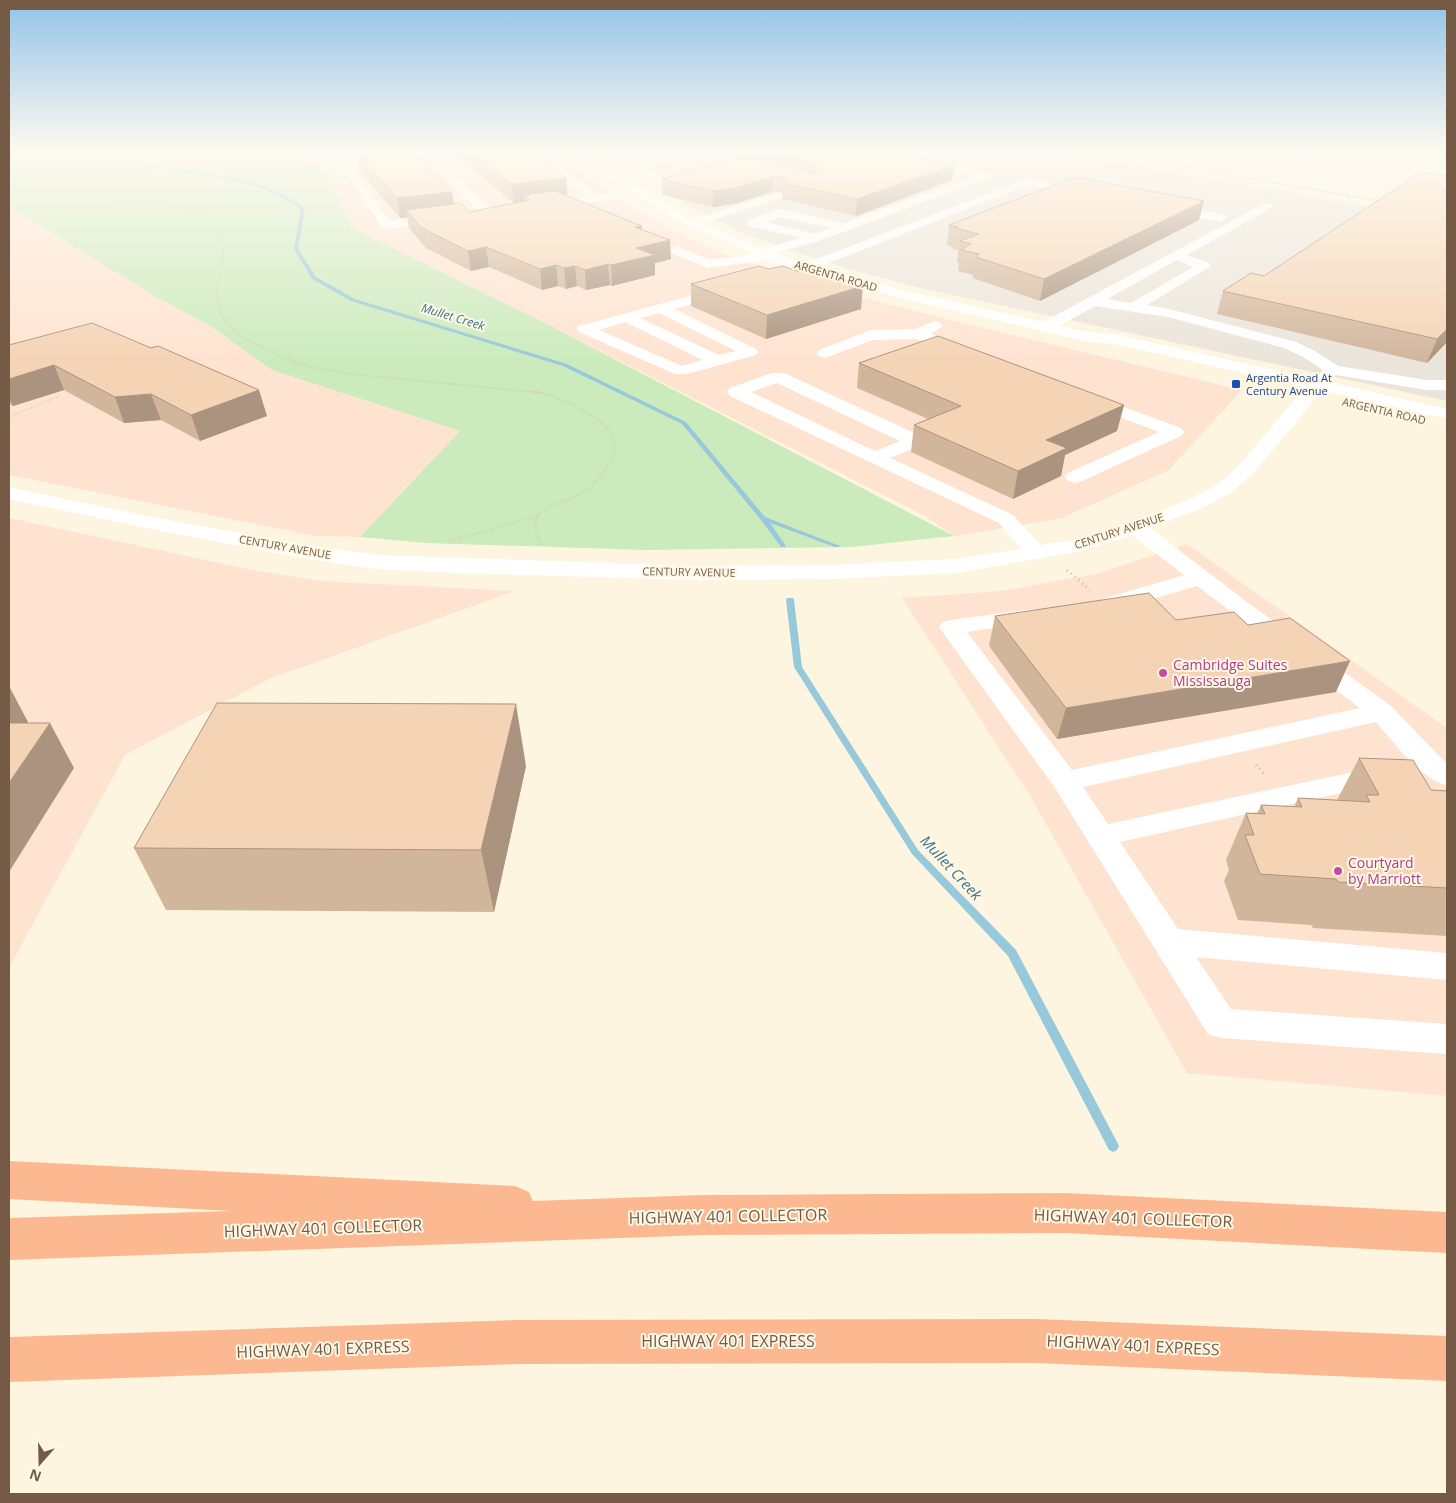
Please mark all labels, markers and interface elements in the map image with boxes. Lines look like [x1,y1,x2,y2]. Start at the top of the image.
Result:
street label: ARGENTIA ROAD [793,257,879,294]
water label: Mullet Creek [419,299,488,335]
place label: Argentia Road At Century Avenue [1246,370,1332,398]
marker: Argentia Road At Century Avenue [1230,378,1242,390]
street label: ARGENTIA ROAD [1341,394,1427,427]
street label: CENTURY AVENUE [1072,509,1166,552]
street label: CENTURY AVENUE [238,531,332,562]
street label: CENTURY AVENUE [642,563,736,580]
place label: Cambridge Suites Mississauga [1173,655,1288,690]
marker: Cambridge Suites Mississauga [1157,667,1169,679]
water label: Mullet Creek [916,830,987,905]
place label: Courtyard by Marriott [1348,853,1421,888]
marker: Courtyard by Marriott [1332,865,1344,877]
street label: HIGHWAY 401 COLLECTOR [629,1203,828,1229]
street label: HIGHWAY 401 COLLECTOR [1033,1204,1233,1232]
street label: HIGHWAY 401 COLLECTOR [223,1214,423,1242]
street label: HIGHWAY 401 EXPRESS [1046,1329,1220,1361]
street label: HIGHWAY 401 EXPRESS [641,1330,815,1352]
street label: HIGHWAY 401 EXPRESS [236,1335,410,1363]
north arrow [15,1438,65,1488]
text: N [27,1465,44,1487]

